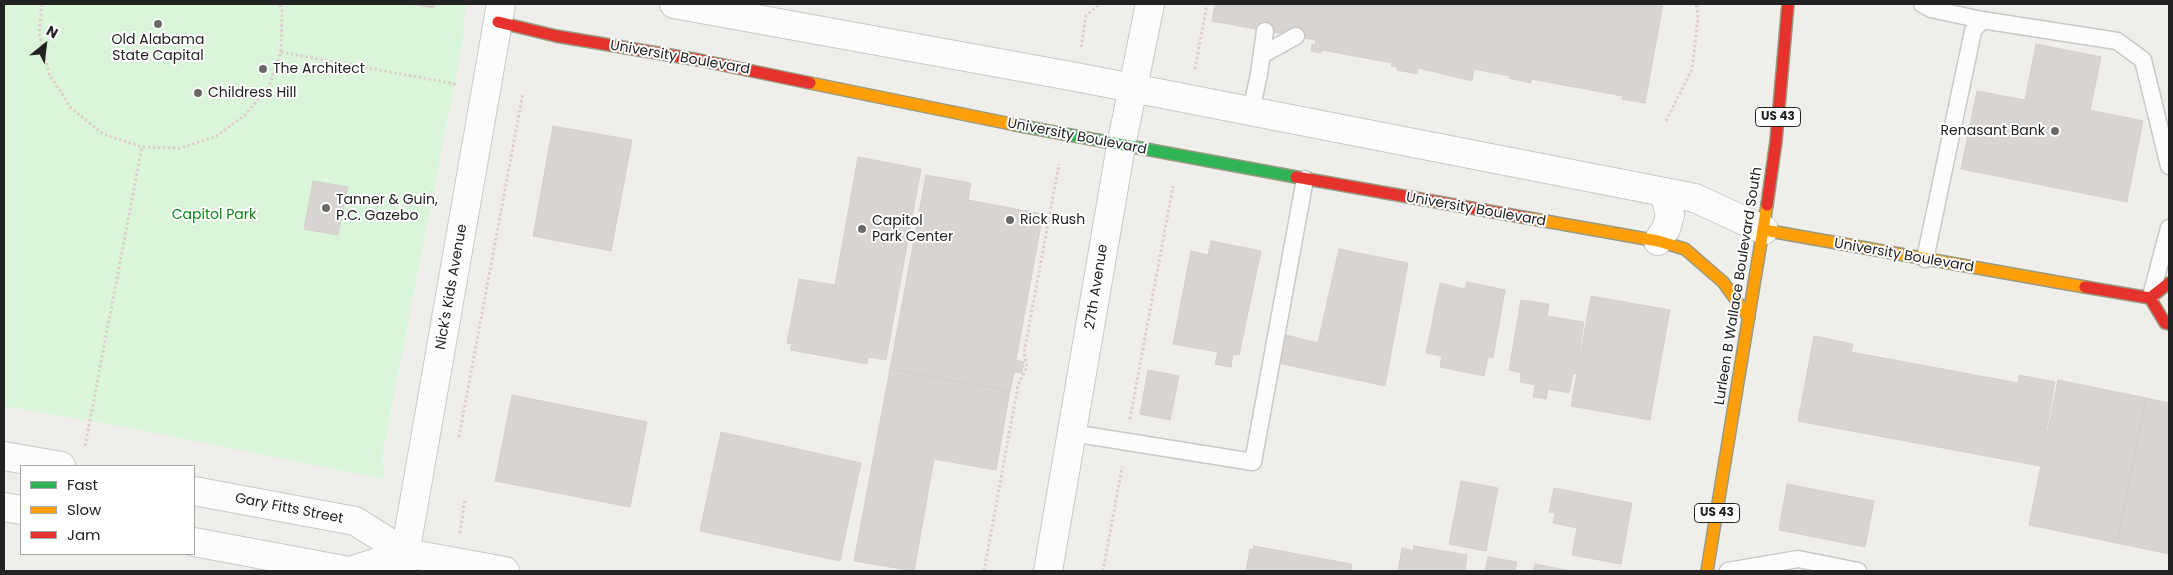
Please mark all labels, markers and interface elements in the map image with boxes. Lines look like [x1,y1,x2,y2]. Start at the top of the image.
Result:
marker: Old Alabama State Capital [152,18,164,30]
north arrow [20,20,70,70]
text: N [43,21,62,43]
place label: Old Alabama State Capital [112,32,204,64]
street label: University Boulevard [609,37,751,79]
place label: The Architect [273,61,365,77]
marker: The Architect [257,63,269,75]
place label: Childress Hill [208,85,296,101]
marker: Childress Hill [192,87,204,99]
road number: US 43 [1756,108,1800,126]
street label: University Boulevard [1006,115,1148,159]
place label: Renasant Bank [1941,123,2045,139]
marker: Renasant Bank [2049,125,2061,137]
street label: Lurleen B Wallace Boulevard South [1712,166,1766,406]
street label: University Boulevard [1405,189,1547,231]
place label: Tanner & Guin, P.C. Gazebo [336,192,438,224]
marker: Tanner & Guin, P.C. Gazebo [320,202,332,214]
park label: Capitol Park [172,207,256,223]
place label: Rick Rush [1020,212,1085,228]
place label: Capitol Park Center [872,213,953,246]
marker: Rick Rush [1004,214,1016,226]
street label: Nick's Kids Avenue [433,223,471,351]
marker: Capitol Park Center [856,223,868,235]
street label: University Boulevard [1833,235,1975,277]
street label: 27th Avenue [1082,243,1112,331]
legend [20,465,195,555]
text: Fast [67,474,98,495]
street label: Gary Fitts Street [233,490,345,528]
text: Slow [67,499,101,520]
road number: US 43 [1694,503,1740,522]
text: Jam [67,524,101,545]

